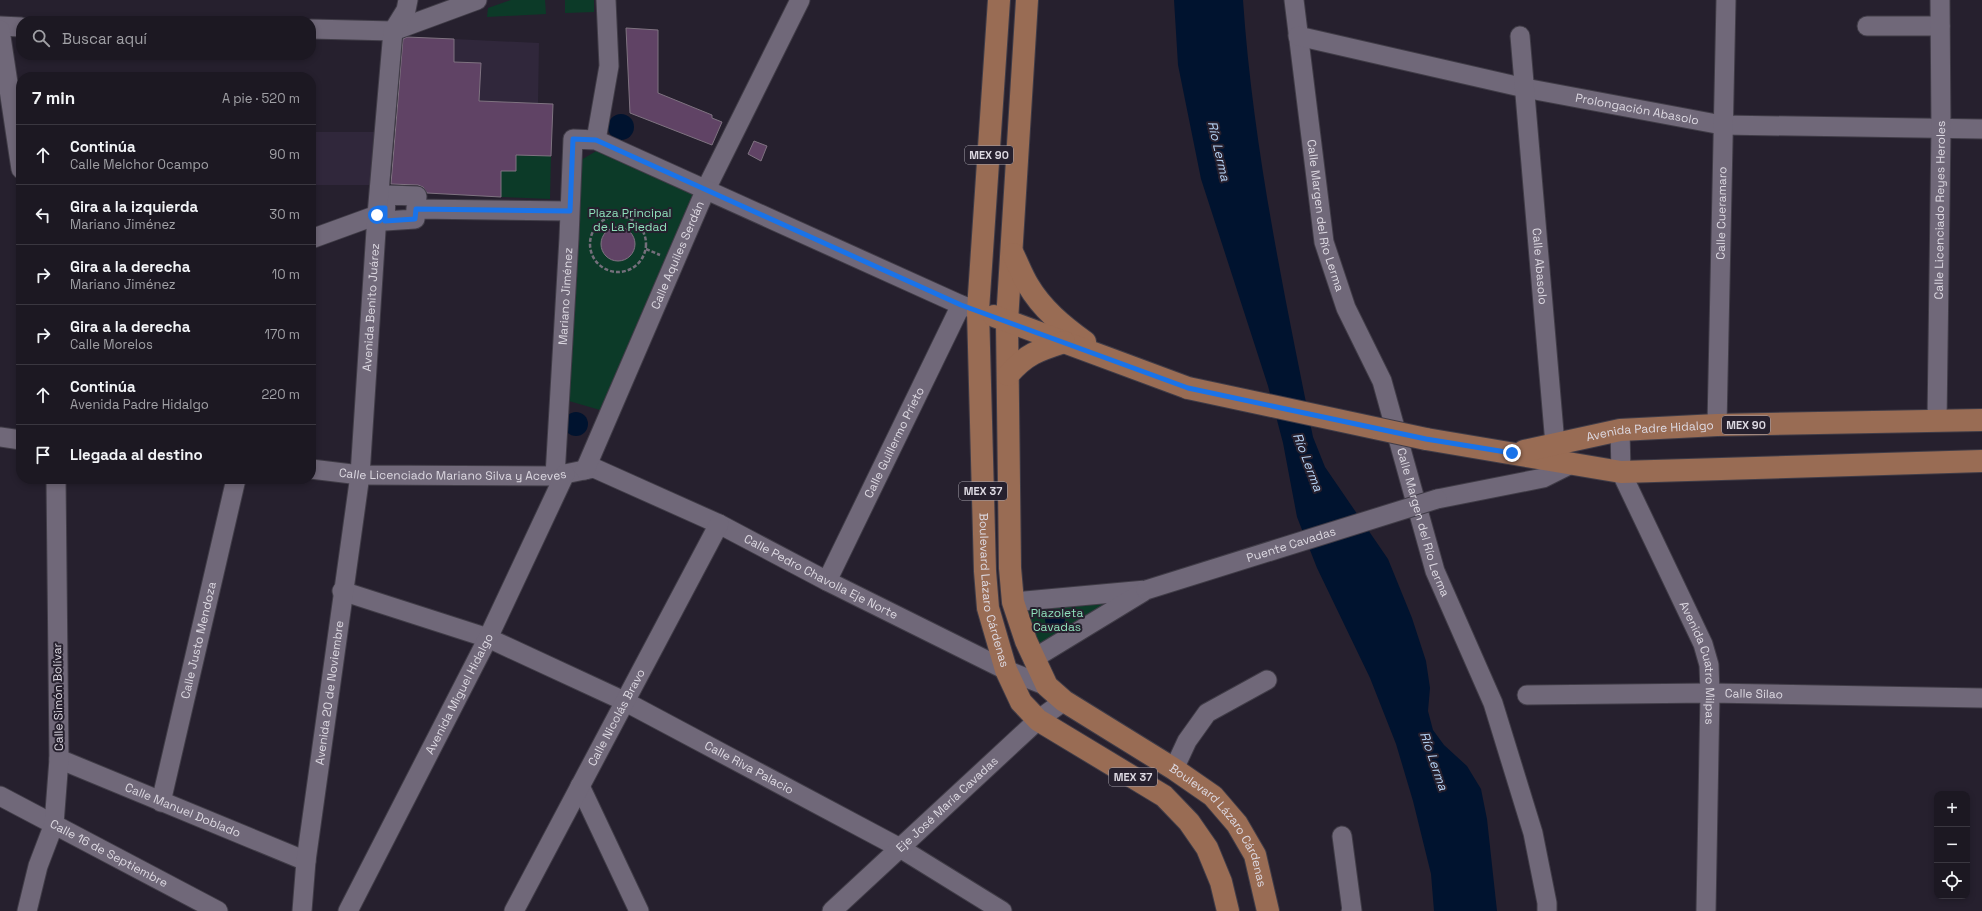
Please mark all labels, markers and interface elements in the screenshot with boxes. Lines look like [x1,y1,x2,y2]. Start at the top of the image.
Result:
search box [16,16,316,60]
icon: search [30,27,52,49]
text: Buscar aquí [62,29,147,48]
text: 7 min [32,87,75,109]
text: A pie · 520 m [222,90,300,107]
street label: Prolongación Abasolo [1574,90,1700,128]
water label: Río Lerma [1204,119,1234,183]
street label: Calle Licenciado Reyes Heroles [1931,121,1949,299]
text: Continúa [70,137,136,156]
street label: Calle Margen del Río Lerma [1303,138,1348,294]
icon: ahead [32,144,54,166]
text: 90 m [269,146,300,163]
road number: MEX 90 [965,146,1013,164]
text: Calle Melchor Ocampo [70,156,209,173]
street label: Calle Cueramaro [1713,166,1730,260]
text: Gira a la izquierda [70,197,198,216]
street label: Calle Aquiles Serdán [647,198,708,312]
icon: left [32,204,54,226]
park label: Plaza Principal de La Piedad [589,205,671,235]
text: 30 m [269,206,300,223]
route start [368,206,386,224]
text: Mariano Jiménez [70,216,176,233]
street label: Calle Abasolo [1528,227,1551,305]
street label: Avenida Benito Juárez [359,243,383,372]
street label: Mariano Jiménez [555,247,576,346]
text: Gira a la derecha [70,257,190,276]
icon: right [32,264,54,286]
text: 10 m [272,266,300,283]
text: Mariano Jiménez [70,276,176,293]
text: Gira a la derecha [70,317,190,336]
icon: right [32,324,54,346]
text: 170 m [264,326,300,343]
text: Calle Morelos [70,336,153,353]
text: Continúa [70,377,136,396]
icon: ahead [32,384,54,406]
street label: Calle Guillermo Prieto [860,384,928,501]
text: 220 m [261,386,300,403]
text: Avenida Padre Hidalgo [70,396,209,413]
road number: MEX 90 [1722,416,1770,434]
street label: Avenida Padre Hidalgo [1585,417,1714,445]
water label: Río Lerma [1289,430,1327,494]
icon: arrive [32,444,54,466]
route end [1503,444,1521,462]
text: Llegada al destino [70,445,203,464]
street label: Calle Margen del Río Lerma [1393,446,1453,599]
street label: Calle Licenciado Mariano Silva y Aceves [338,464,568,484]
road number: MEX 37 [959,482,1007,500]
street label: Boulevard Lázaro Cárdenas [975,513,1013,669]
street label: Puente Cavadas [1244,523,1338,566]
street label: Calle Pedro Chavolla Eje Norte [741,531,901,623]
street label: Calle Justo Mendoza [177,580,220,700]
street label: Avenida Cuatro Milpas [1676,599,1718,725]
park label: Plazoleta Cavadas [1031,605,1083,635]
street label: Avenida 20 de Noviembre [312,619,348,766]
street label: Avenida Miguel Hidalgo [422,631,497,757]
street label: Calle Simón Bolívar [49,642,67,751]
street label: Calle Nicolás Bravo [584,666,649,769]
street label: Calle Silao [1725,685,1783,702]
water label: Río Lerma [1416,729,1452,793]
street label: Calle Riva Palacio [702,737,796,798]
street label: Eje José María Cavadas [893,753,1002,856]
street label: Boulevard Lázaro Cárdenas [1166,760,1270,889]
road number: MEX 37 [1109,768,1157,786]
street label: Calle Manuel Doblado [123,779,243,841]
map controls [1934,791,1970,899]
button: + [1934,791,1970,827]
street label: Calle 16 de Septiembre [47,816,171,891]
button: − [1934,827,1970,863]
button: locate [1934,863,1970,899]

